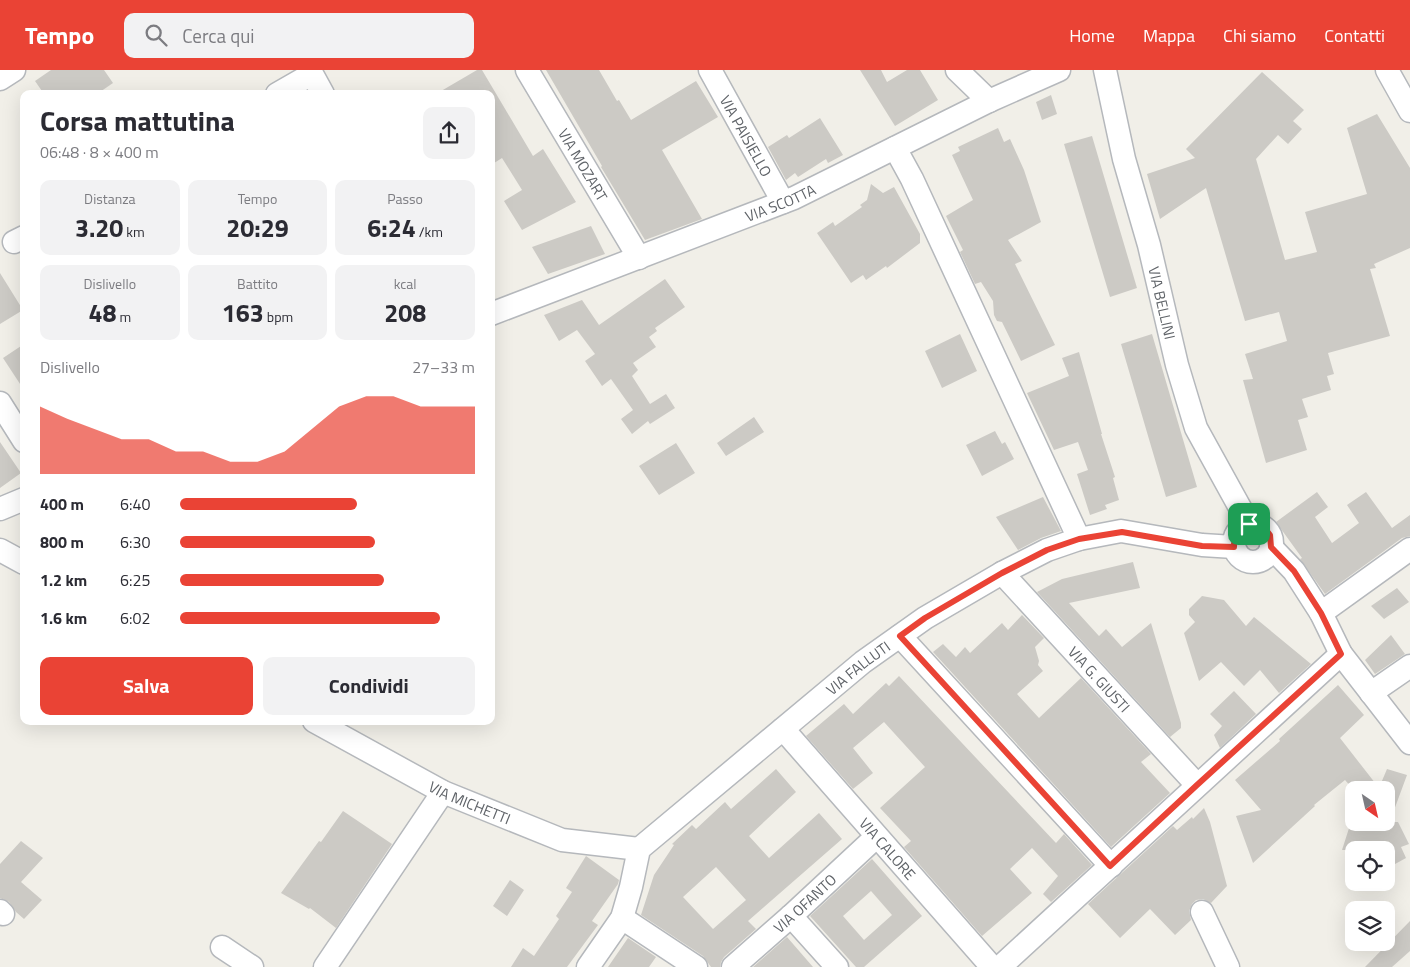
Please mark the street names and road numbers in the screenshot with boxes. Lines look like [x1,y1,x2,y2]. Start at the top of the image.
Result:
street label: VIA PAISIELLO [714,91,778,181]
street label: VIA MOZART [553,124,614,205]
street label: VIA SCOTTA [742,178,820,227]
street label: VIA BELLINI [1143,264,1182,342]
street label: VIA FALLUTI [820,635,895,700]
street label: VIA G. GIUSTI [1063,641,1136,717]
street label: VIA MICHETTI [424,775,514,830]
street label: VIA CALORE [854,812,922,885]
street label: VIA OFANTO [768,868,841,938]

